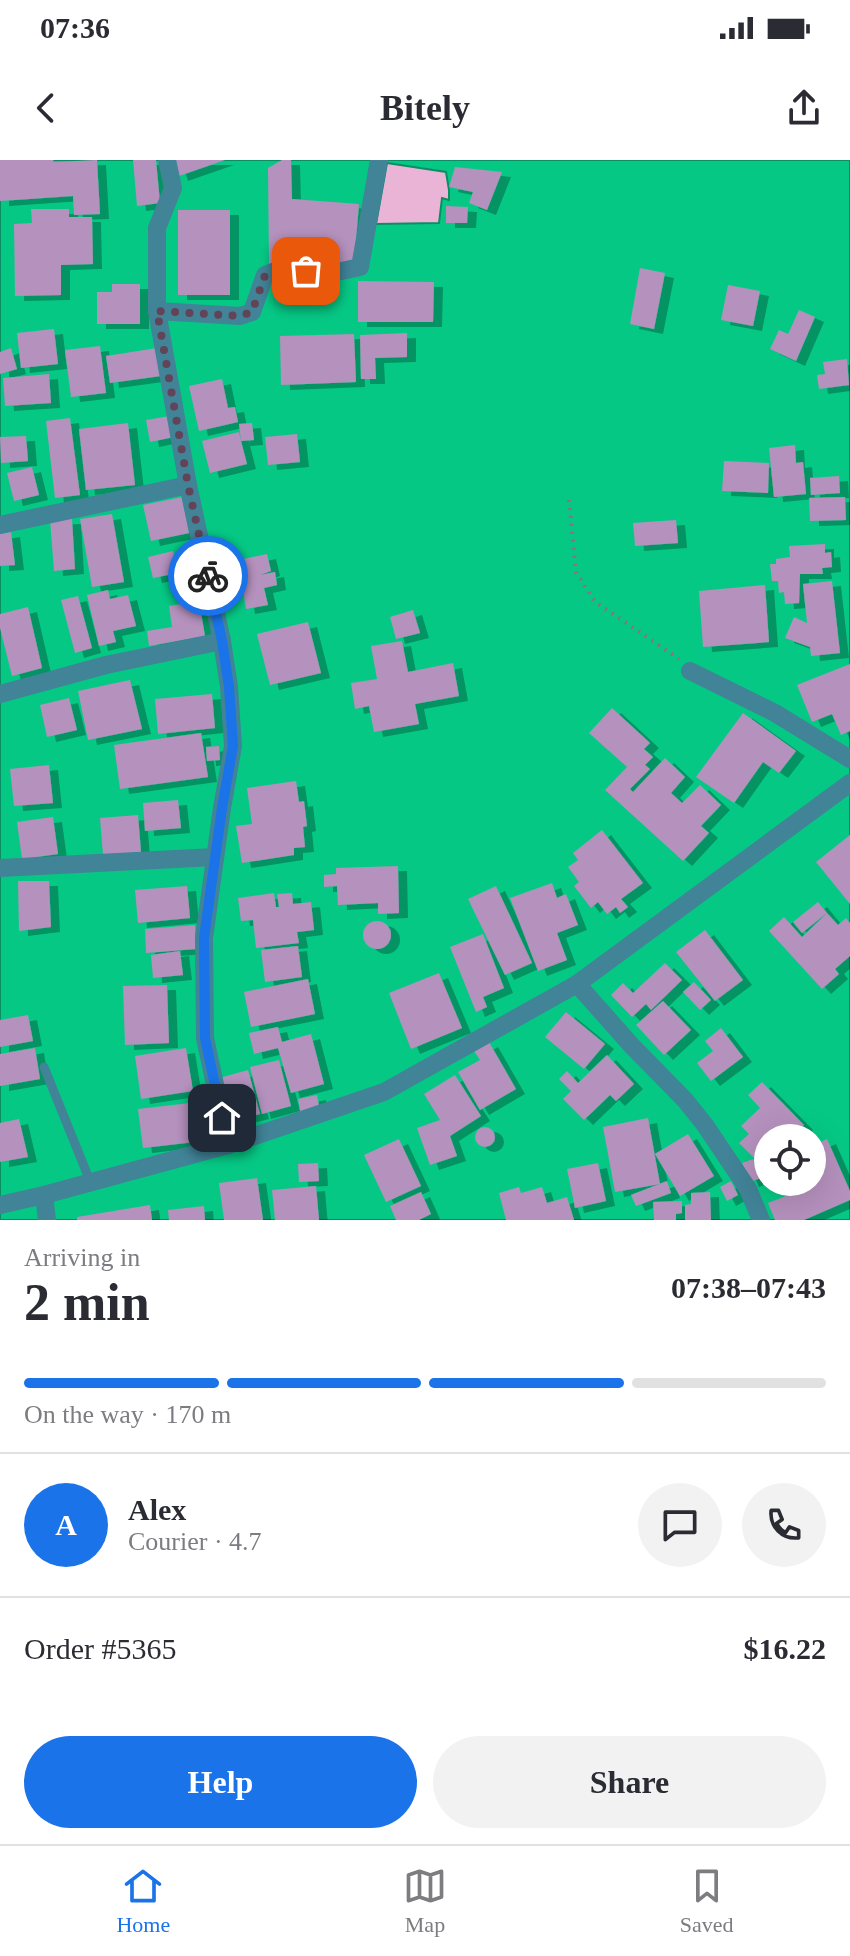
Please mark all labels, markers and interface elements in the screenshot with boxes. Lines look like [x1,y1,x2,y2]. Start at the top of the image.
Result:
text: 07:36 [40,11,110,44]
icon: back [24,86,68,130]
icon: share [782,86,826,130]
text: Bitely [380,88,470,128]
pin [272,237,340,305]
icon: bag [284,249,328,293]
courier [168,536,248,616]
icon: bike [186,554,230,598]
pin [188,1084,256,1152]
icon: home [200,1096,244,1140]
map controls [754,1124,826,1196]
button: locate [754,1124,826,1196]
text: Arriving in [24,1243,140,1272]
text: 07:38–07:43 [671,1271,826,1304]
text: 2 min [24,1274,150,1331]
text: On the way · 170 m [24,1400,231,1429]
button: chat [638,1483,722,1567]
button: phone [742,1483,826,1567]
text: Alex [128,1493,186,1526]
text: A [55,1508,77,1541]
text: Courier · 4.7 [128,1527,262,1556]
text: Order #5365 [24,1632,176,1665]
text: $16.22 [744,1632,826,1665]
button: Help [24,1736,417,1828]
button: Share [433,1736,826,1828]
tab: Home [116,1864,170,1938]
tab: Map [403,1864,447,1938]
tab: Saved [680,1864,734,1938]

